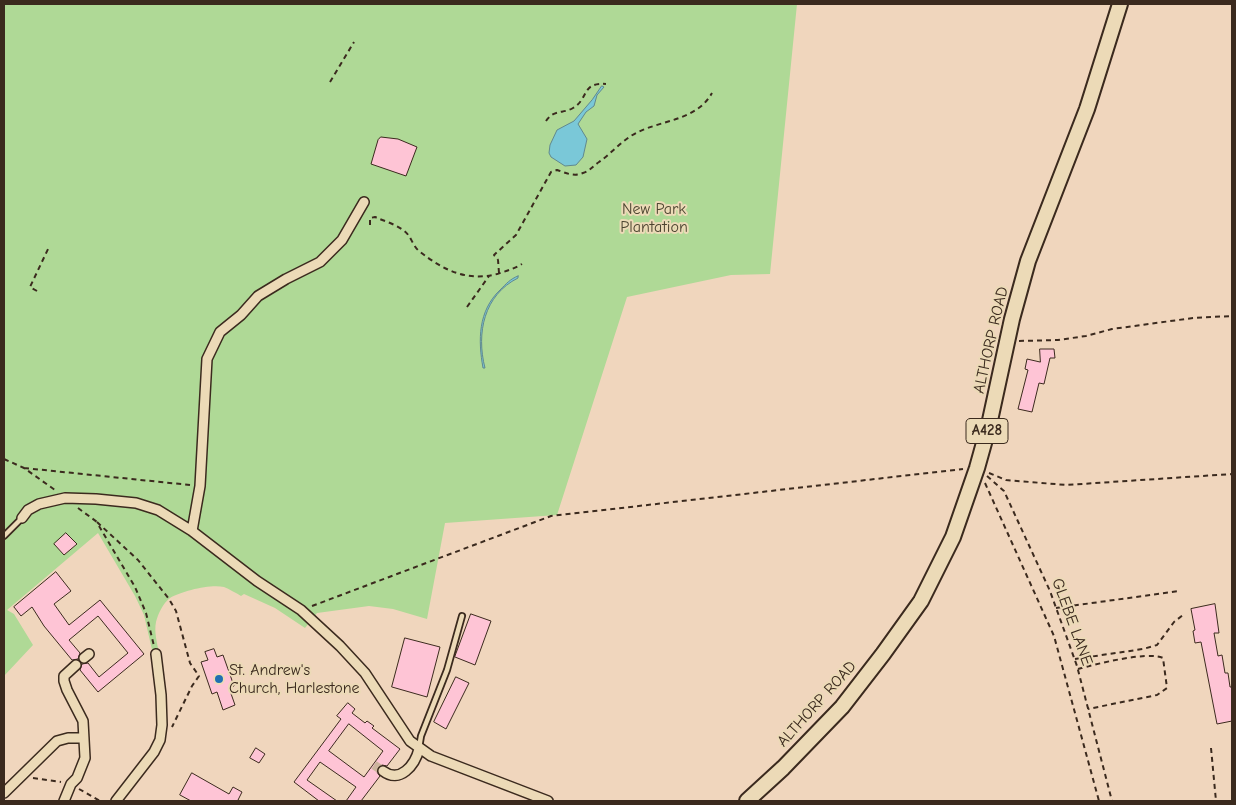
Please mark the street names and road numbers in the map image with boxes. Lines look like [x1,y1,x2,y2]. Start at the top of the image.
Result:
street label: ALTHORP ROAD [969,285,1013,395]
road number: A428 [966,418,1008,444]
street label: GLEBE LANE [1047,576,1097,668]
street label: ALTHORP ROAD [773,657,861,751]

